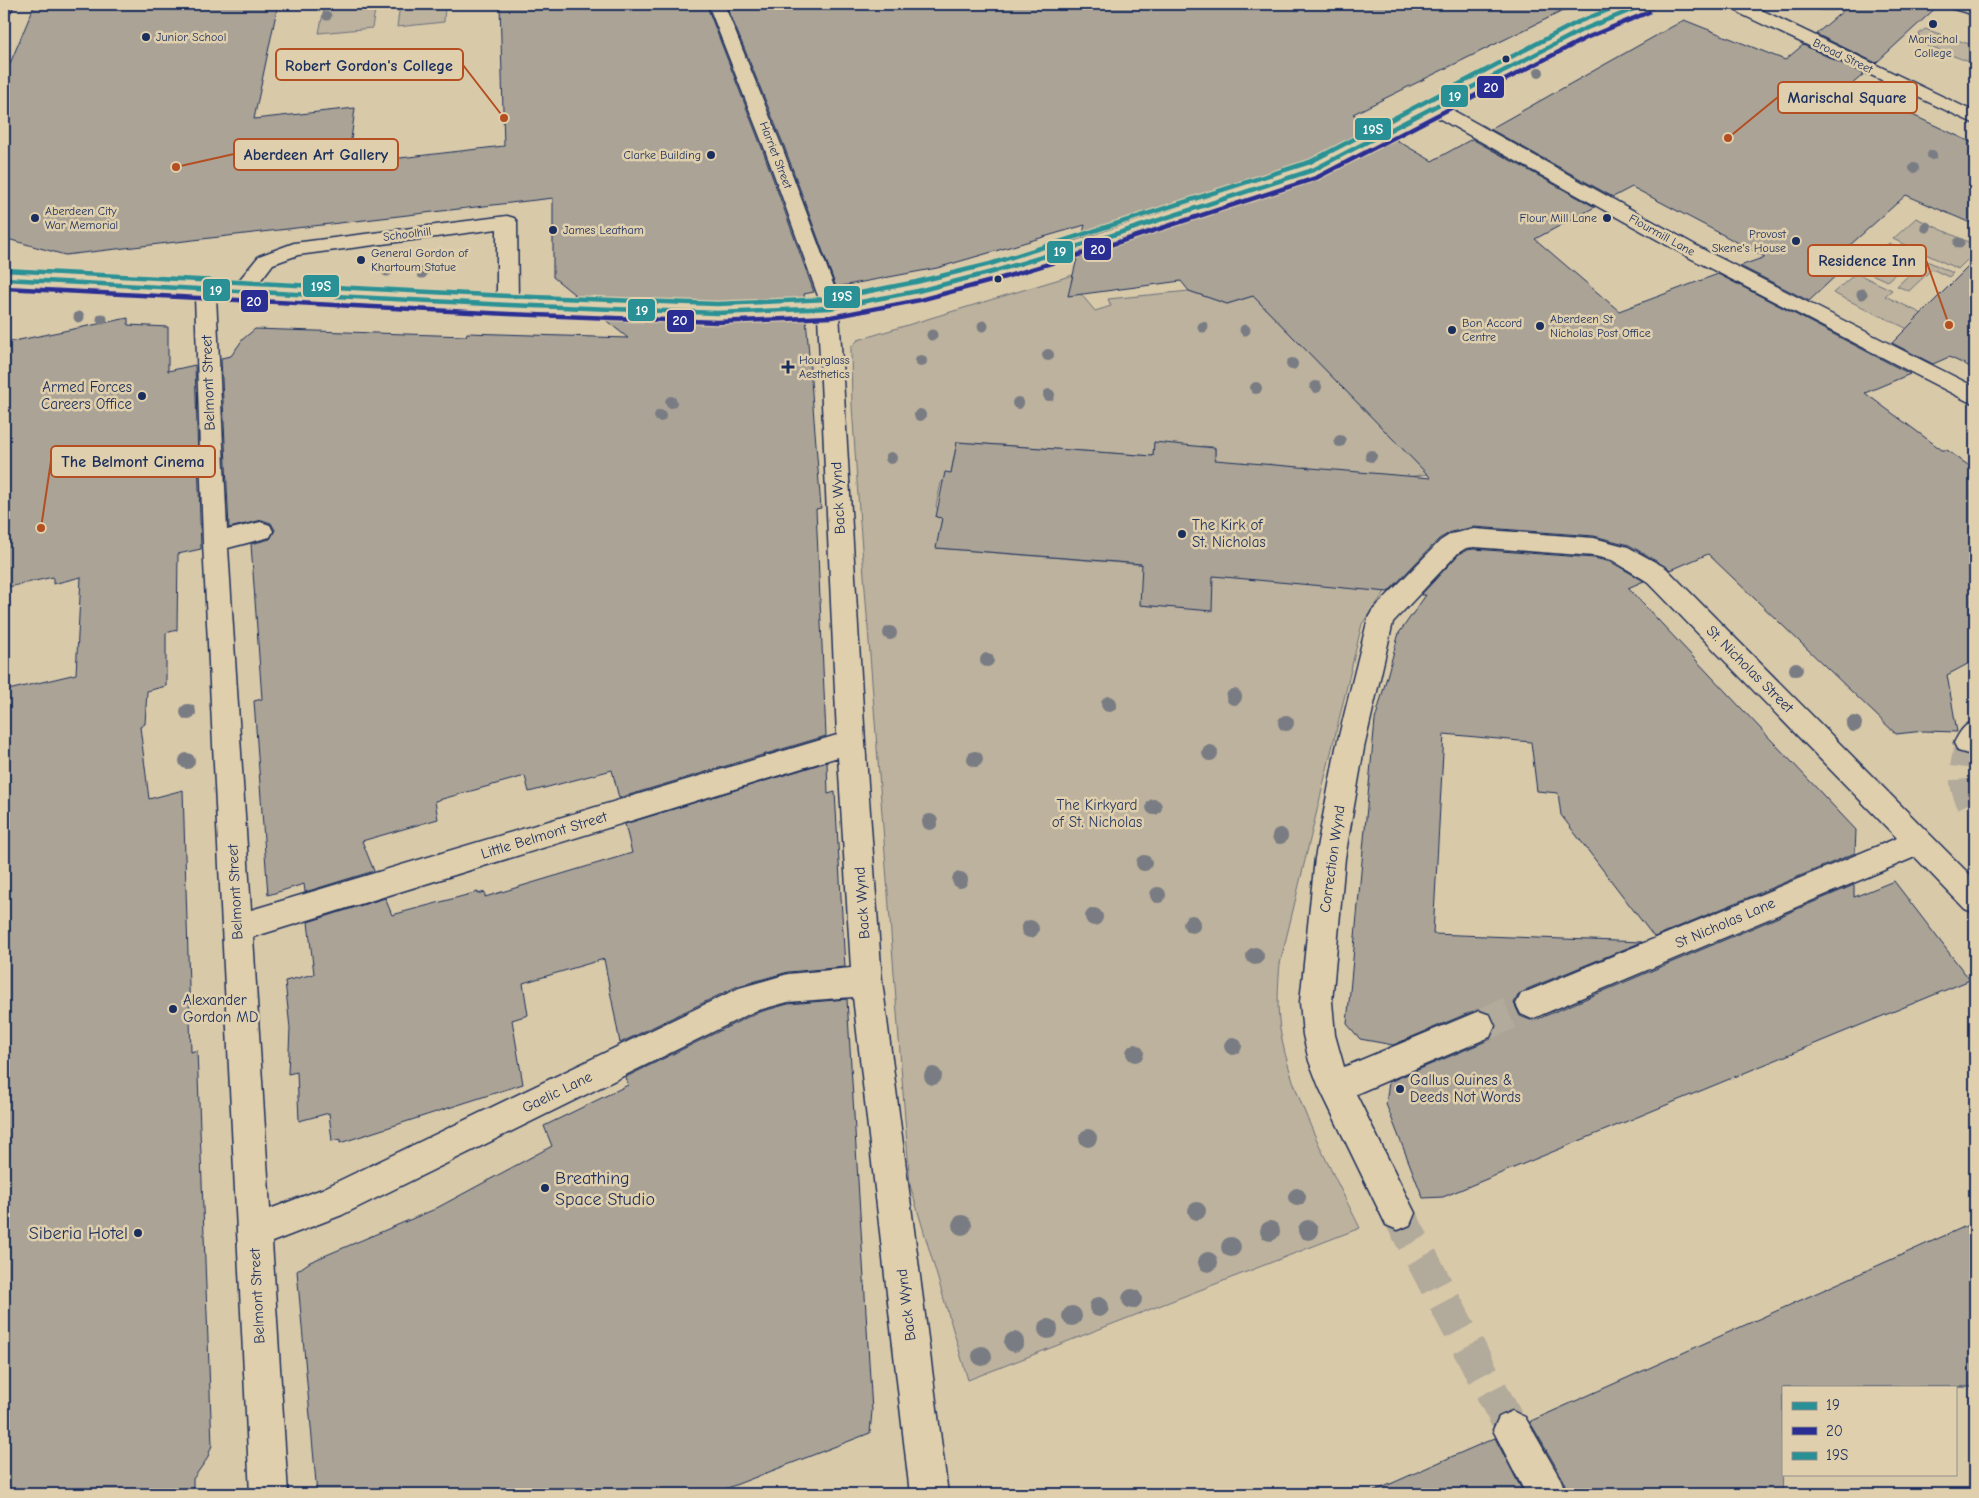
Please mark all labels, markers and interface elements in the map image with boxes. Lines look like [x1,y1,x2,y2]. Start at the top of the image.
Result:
marker: Marischal College [1927,18,1939,30]
place label: Junior School [156,30,226,44]
marker: Junior School [140,31,152,43]
place label: Marischal College [1908,32,1958,60]
street label: Broad Street [1811,35,1876,77]
callout: Robert Gordon's College [276,49,463,80]
unlabelled marker [1501,54,1511,64]
text: Robert Gordon's College [285,57,453,75]
line badge: 20 [1476,75,1505,99]
text: 20 [1484,79,1498,96]
callout: Marischal Square [1778,82,1917,113]
line badge: 19 [1440,84,1469,108]
text: 19 [1449,88,1461,105]
text: Marischal Square [1788,89,1907,107]
line badge: 19S [1354,117,1392,141]
street label: Harriet Street [757,120,795,191]
text: 19S [1363,121,1384,138]
callout: Aberdeen Art Gallery [234,139,398,170]
text: Aberdeen Art Gallery [244,146,389,164]
place label: Clarke Building [623,148,701,162]
marker: Clarke Building [705,149,717,161]
place label: Aberdeen City War Memorial [45,204,118,232]
place label: Flour Mill Lane [1520,211,1597,225]
street label: Flourmill Lane [1627,211,1697,259]
marker: Aberdeen City War Memorial [29,212,41,224]
marker: Flour Mill Lane [1601,212,1613,224]
place label: James Leatham [563,223,644,237]
street label: Schoolhill [382,224,432,244]
marker: James Leatham [547,224,559,236]
place label: Provost Skene's House [1712,227,1787,255]
marker: Provost Skene's House [1790,235,1802,247]
line badge: 20 [1083,237,1112,261]
line badge: 19 [1046,240,1074,264]
text: 20 [1091,241,1105,258]
text: 19 [1054,243,1066,260]
callout: Residence Inn [1808,245,1926,276]
place label: General Gordon of Khartoum Statue [371,246,469,274]
text: Residence Inn [1818,252,1916,270]
marker: General Gordon of Khartoum Statue [355,254,367,266]
line badge: 19S [302,274,340,298]
unlabelled marker [993,274,1003,284]
line badge: 19 [202,278,231,302]
text: 19S [311,278,332,295]
text: 19 [210,282,222,299]
line badge: 19S [823,285,861,309]
text: 19S [832,288,853,305]
line badge: 20 [240,289,269,313]
text: 20 [247,293,261,310]
line badge: 19 [627,298,656,322]
text: 19 [636,302,648,319]
line badge: 20 [666,309,695,333]
text: 20 [673,312,687,329]
place label: Aberdeen St Nicholas Post Office [1550,312,1651,340]
place label: Bon Accord Centre [1462,316,1522,344]
marker: Aberdeen St Nicholas Post Office [1534,320,1546,332]
marker: Bon Accord Centre [1446,324,1458,336]
street label: Belmont Street [197,334,219,431]
place label: Hourglass Aesthetics [799,353,850,381]
marker: Hourglass Aesthetics [781,360,795,374]
place label: Armed Forces Careers Office [41,378,132,413]
marker: Armed Forces Careers Office [136,390,148,402]
callout: The Belmont Cinema [51,446,215,477]
text: The Belmont Cinema [61,453,205,471]
street label: Back Wynd [827,461,849,535]
place label: The Kirk of St. Nicholas [1192,516,1266,551]
marker: The Kirk of St. Nicholas [1176,528,1188,540]
street label: St. Nicholas Street [1703,622,1798,717]
park label: The Kirkyard of St. Nicholas [1052,796,1142,831]
street label: Correction Wynd [1316,804,1348,914]
street label: Little Belmont Street [479,807,610,863]
street label: Belmont Street [223,843,246,940]
street label: Back Wynd [850,866,874,940]
street label: St Nicholas Lane [1672,894,1778,952]
place label: Alexander Gordon MD [183,991,258,1026]
marker: Alexander Gordon MD [167,1003,179,1015]
street label: Gaelic Lane [519,1067,595,1117]
place label: Gallus Quines & Deeds Not Words [1410,1071,1521,1106]
marker: Gallus Quines & Deeds Not Words [1394,1083,1406,1095]
place label: Breathing Space Studio [555,1168,655,1210]
marker: Breathing Space Studio [539,1182,551,1194]
place label: Siberia Hotel [29,1223,128,1244]
marker: Siberia Hotel [132,1227,144,1239]
street label: Belmont Street [245,1247,268,1344]
street label: Back Wynd [893,1268,919,1342]
legend [1782,1386,1956,1476]
text: 19 [1826,1396,1840,1414]
text: 20 [1826,1422,1843,1440]
text: 19S [1826,1446,1848,1464]

